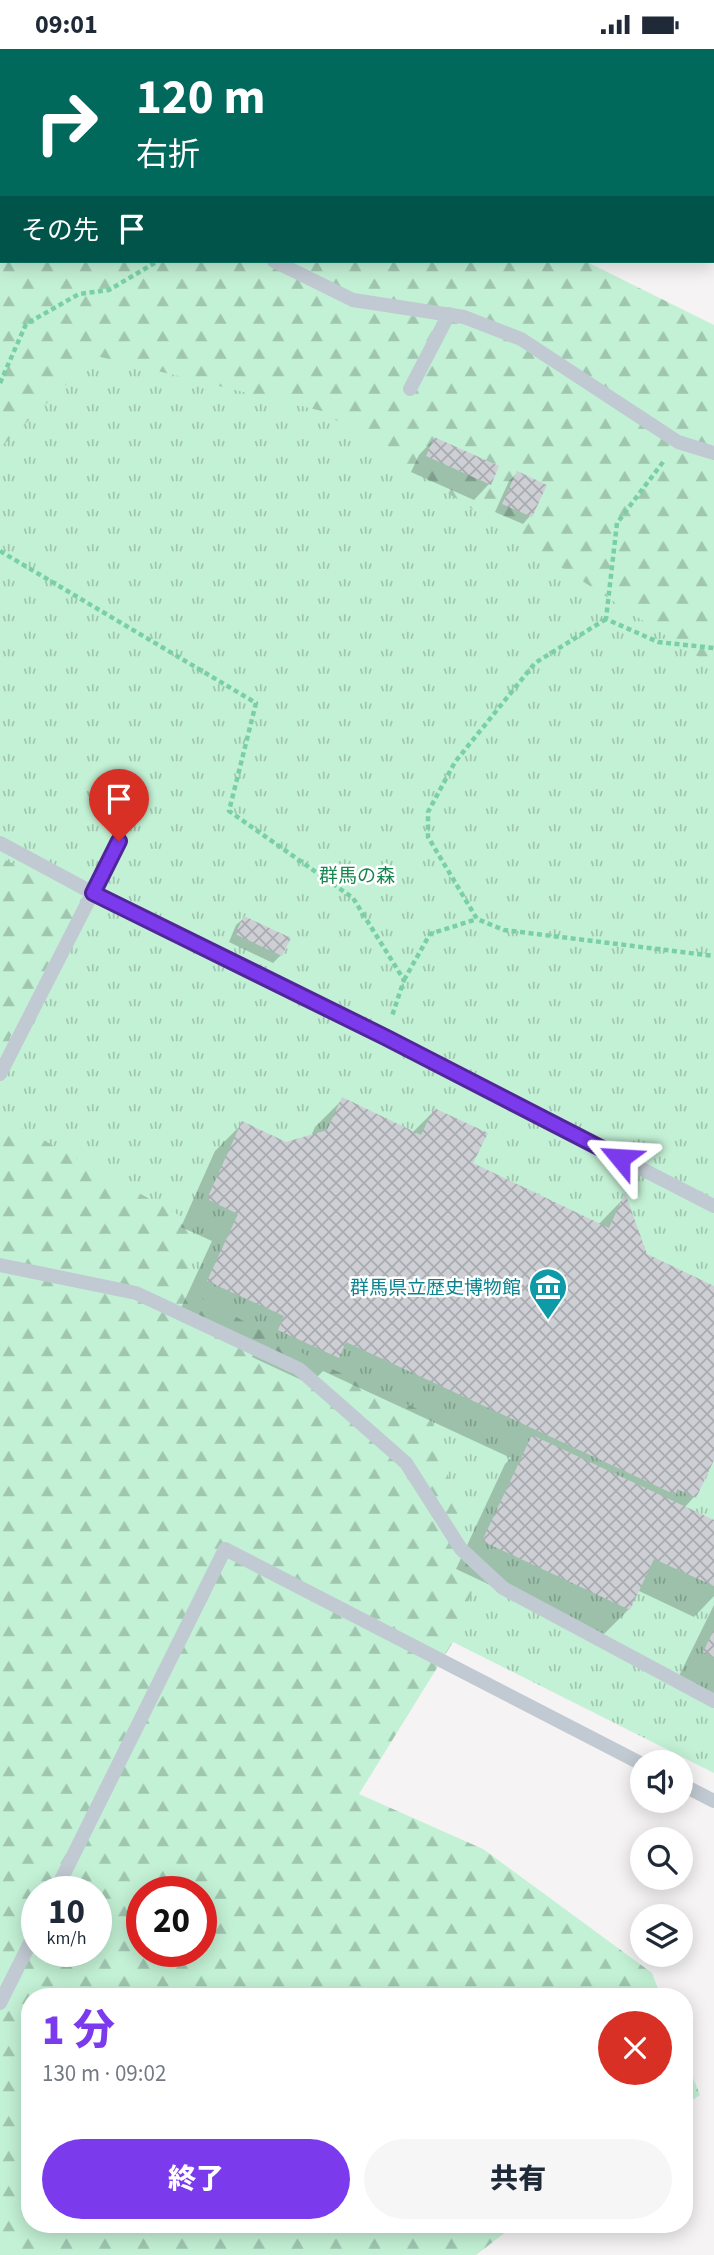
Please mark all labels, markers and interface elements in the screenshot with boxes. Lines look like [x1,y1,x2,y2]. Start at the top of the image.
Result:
text: 09:01 [35,6,98,43]
text: 120 m [136,63,265,133]
icon: right [21,77,112,168]
text: 右折 [136,132,200,178]
icon: arrive [113,210,151,248]
text: その先 [21,212,99,249]
pin [89,769,149,841]
icon: arrive [100,780,138,818]
park label: 群馬の森 [319,863,395,890]
position arrow [583,1121,657,1195]
museum icon: 群馬県立歴史博物館 [527,1266,569,1321]
place label: 群馬県立歴史博物館 [350,1275,521,1302]
map controls [630,1750,693,1967]
button: sound [630,1750,693,1813]
button: search [630,1827,693,1890]
speed limit sign: 20 [126,1876,217,1967]
text: 10 [48,1887,85,1937]
button: layers [630,1904,693,1967]
text: km/h [47,1926,86,1951]
text: 1 分 [42,2001,115,2061]
button: close [598,2011,672,2085]
text: 130 m · 09:02 [42,2057,166,2090]
button: 終了 [42,2139,350,2219]
button: 共有 [364,2139,672,2219]

